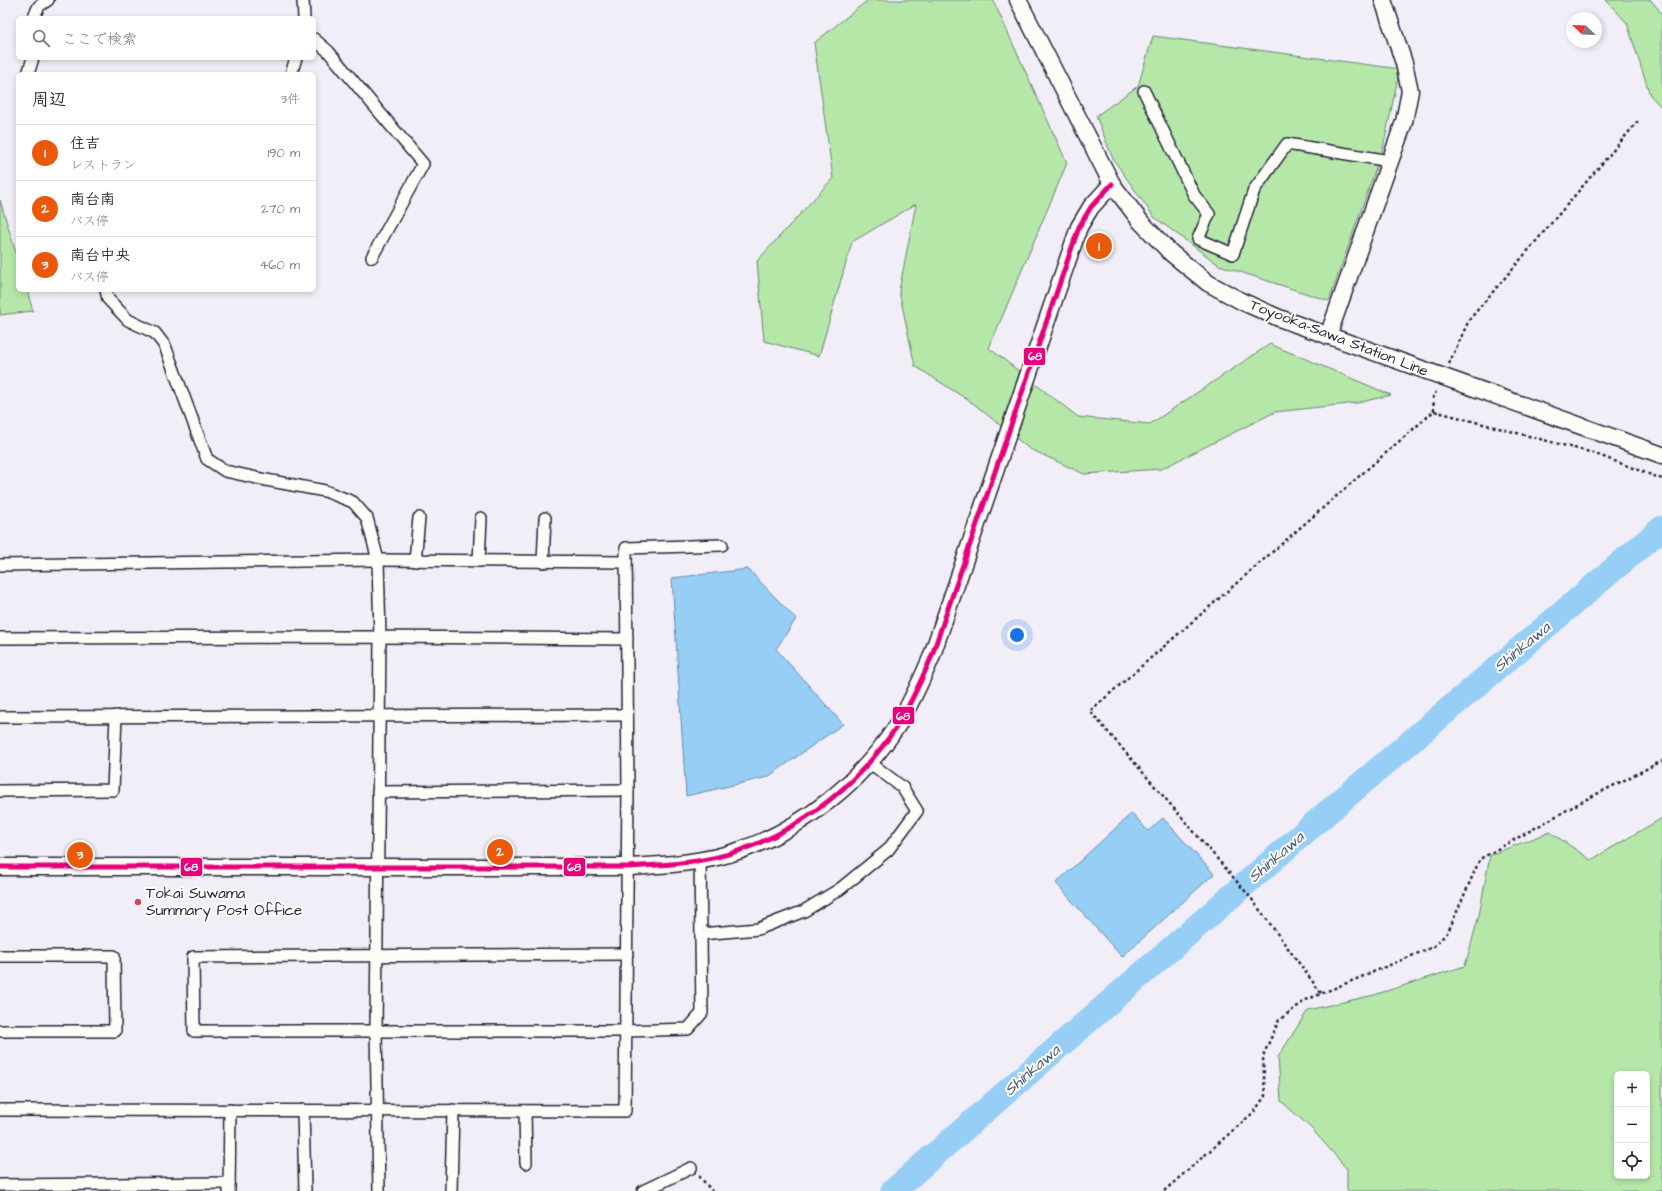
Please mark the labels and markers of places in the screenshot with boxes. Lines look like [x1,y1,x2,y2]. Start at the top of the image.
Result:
pin: 1 [1086,231,1112,261]
pin: 2 [487,837,513,867]
pin: 3 [67,840,93,870]
place label: Tokai Suwama Summary Post Office [146,883,302,922]
marker: Tokai Suwama Summary Post Office [133,897,143,907]

